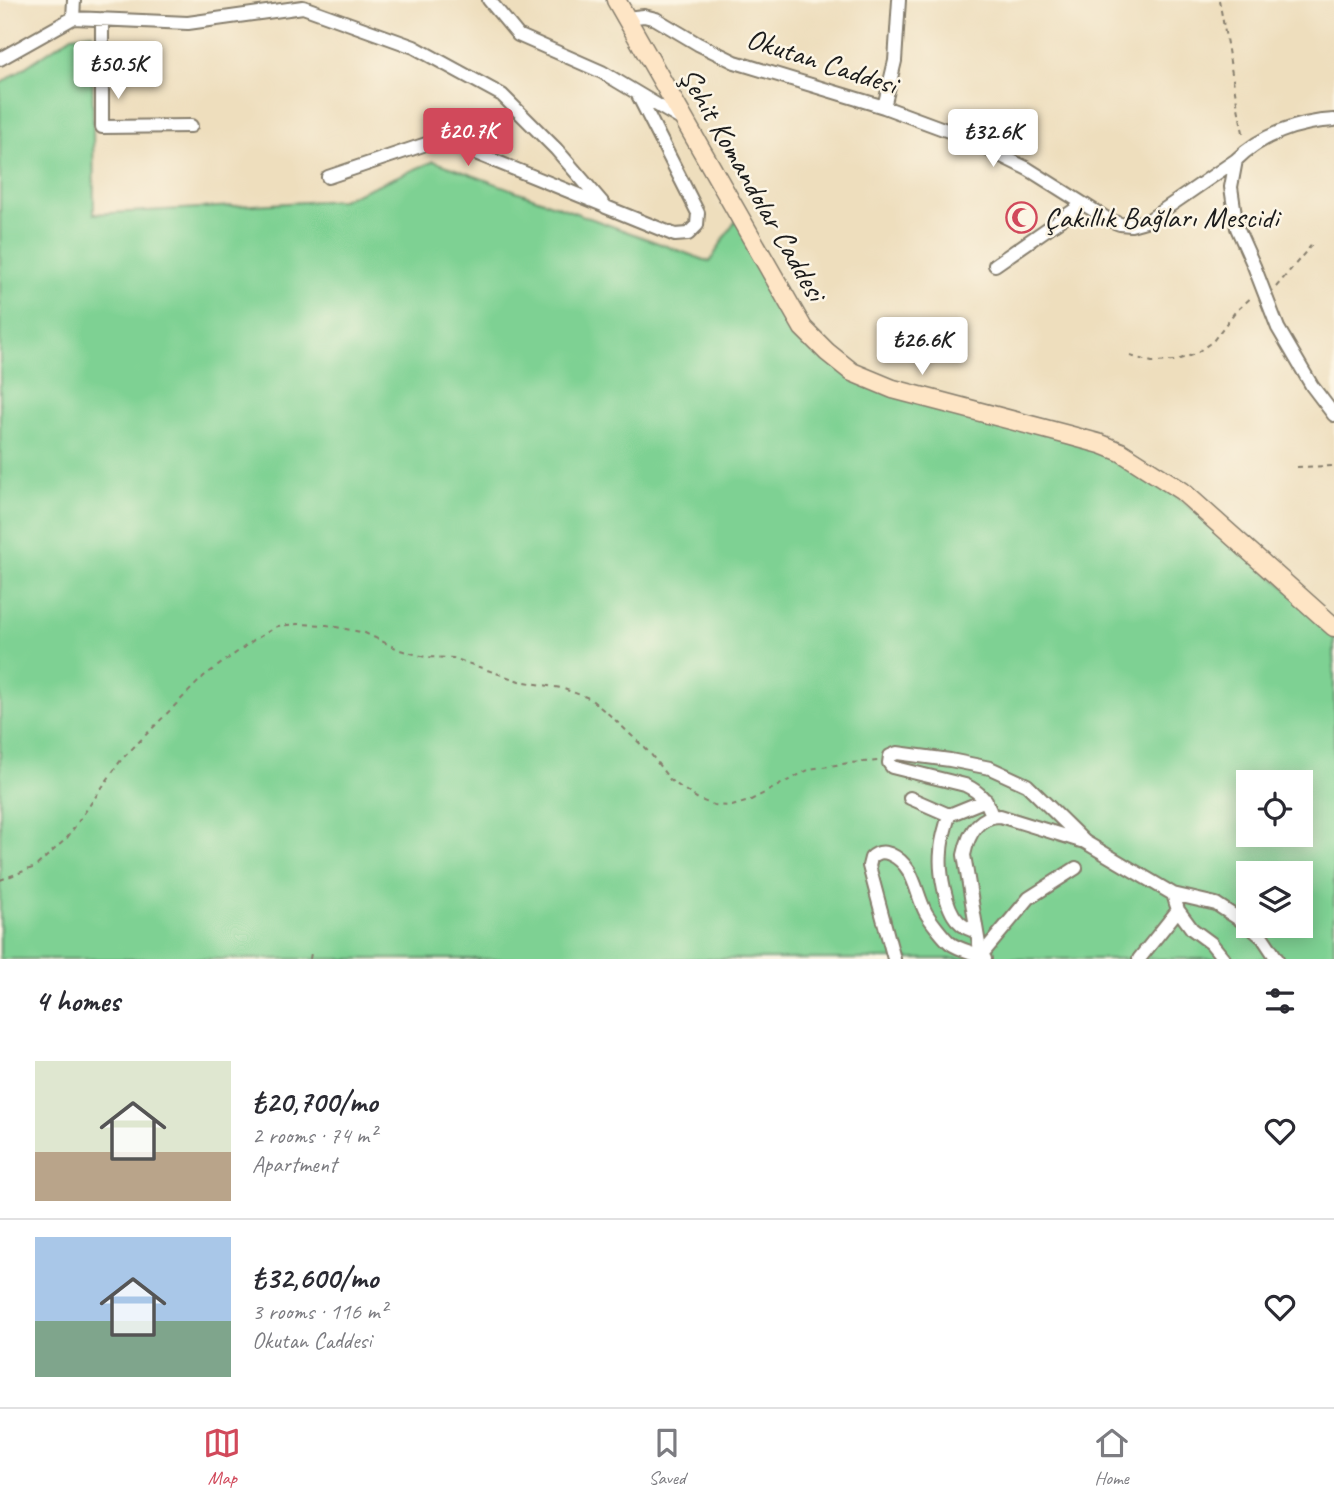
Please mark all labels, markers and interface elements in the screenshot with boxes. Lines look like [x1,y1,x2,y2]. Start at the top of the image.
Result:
street label: Okutan Caddesi [742,19,905,104]
pin: ₺50.5K [61,42,175,101]
text: ₺50.5K [90,49,146,78]
street label: Şehit Komandolar Caddesi [671,61,837,310]
pin: ₺20.7K [411,108,525,168]
pin: ₺32.6K [936,110,1050,169]
text: ₺20.7K [439,116,497,145]
text: ₺32.6K [964,117,1022,146]
place label: Çakıllık Bağları Mescidi [1044,198,1282,236]
mosque icon: Çakıllık Bağları Mescidi [1004,200,1038,234]
pin: ₺26.6K [865,318,979,377]
text: ₺26.6K [893,325,951,354]
map controls [1236,770,1313,938]
button: locate [1236,770,1313,847]
button: layers [1236,861,1313,938]
text: 4 homes [35,982,120,1020]
icon: filters [1261,982,1299,1020]
text: ₺20,700/mo [252,1083,377,1121]
icon: home [91,1089,175,1173]
icon: heart [1261,1112,1299,1150]
text: 2 rooms · 74 m² [252,1121,376,1150]
text: Apartment [252,1150,337,1179]
text: ₺32,600/mo [252,1259,378,1297]
icon: home [91,1265,175,1349]
icon: heart [1261,1288,1299,1326]
text: 3 rooms · 116 m² [252,1297,387,1326]
text: Okutan Caddesi [252,1326,372,1355]
tab: Map [203,1424,241,1490]
tab: Saved [648,1424,686,1490]
tab: Home [1093,1424,1131,1490]

